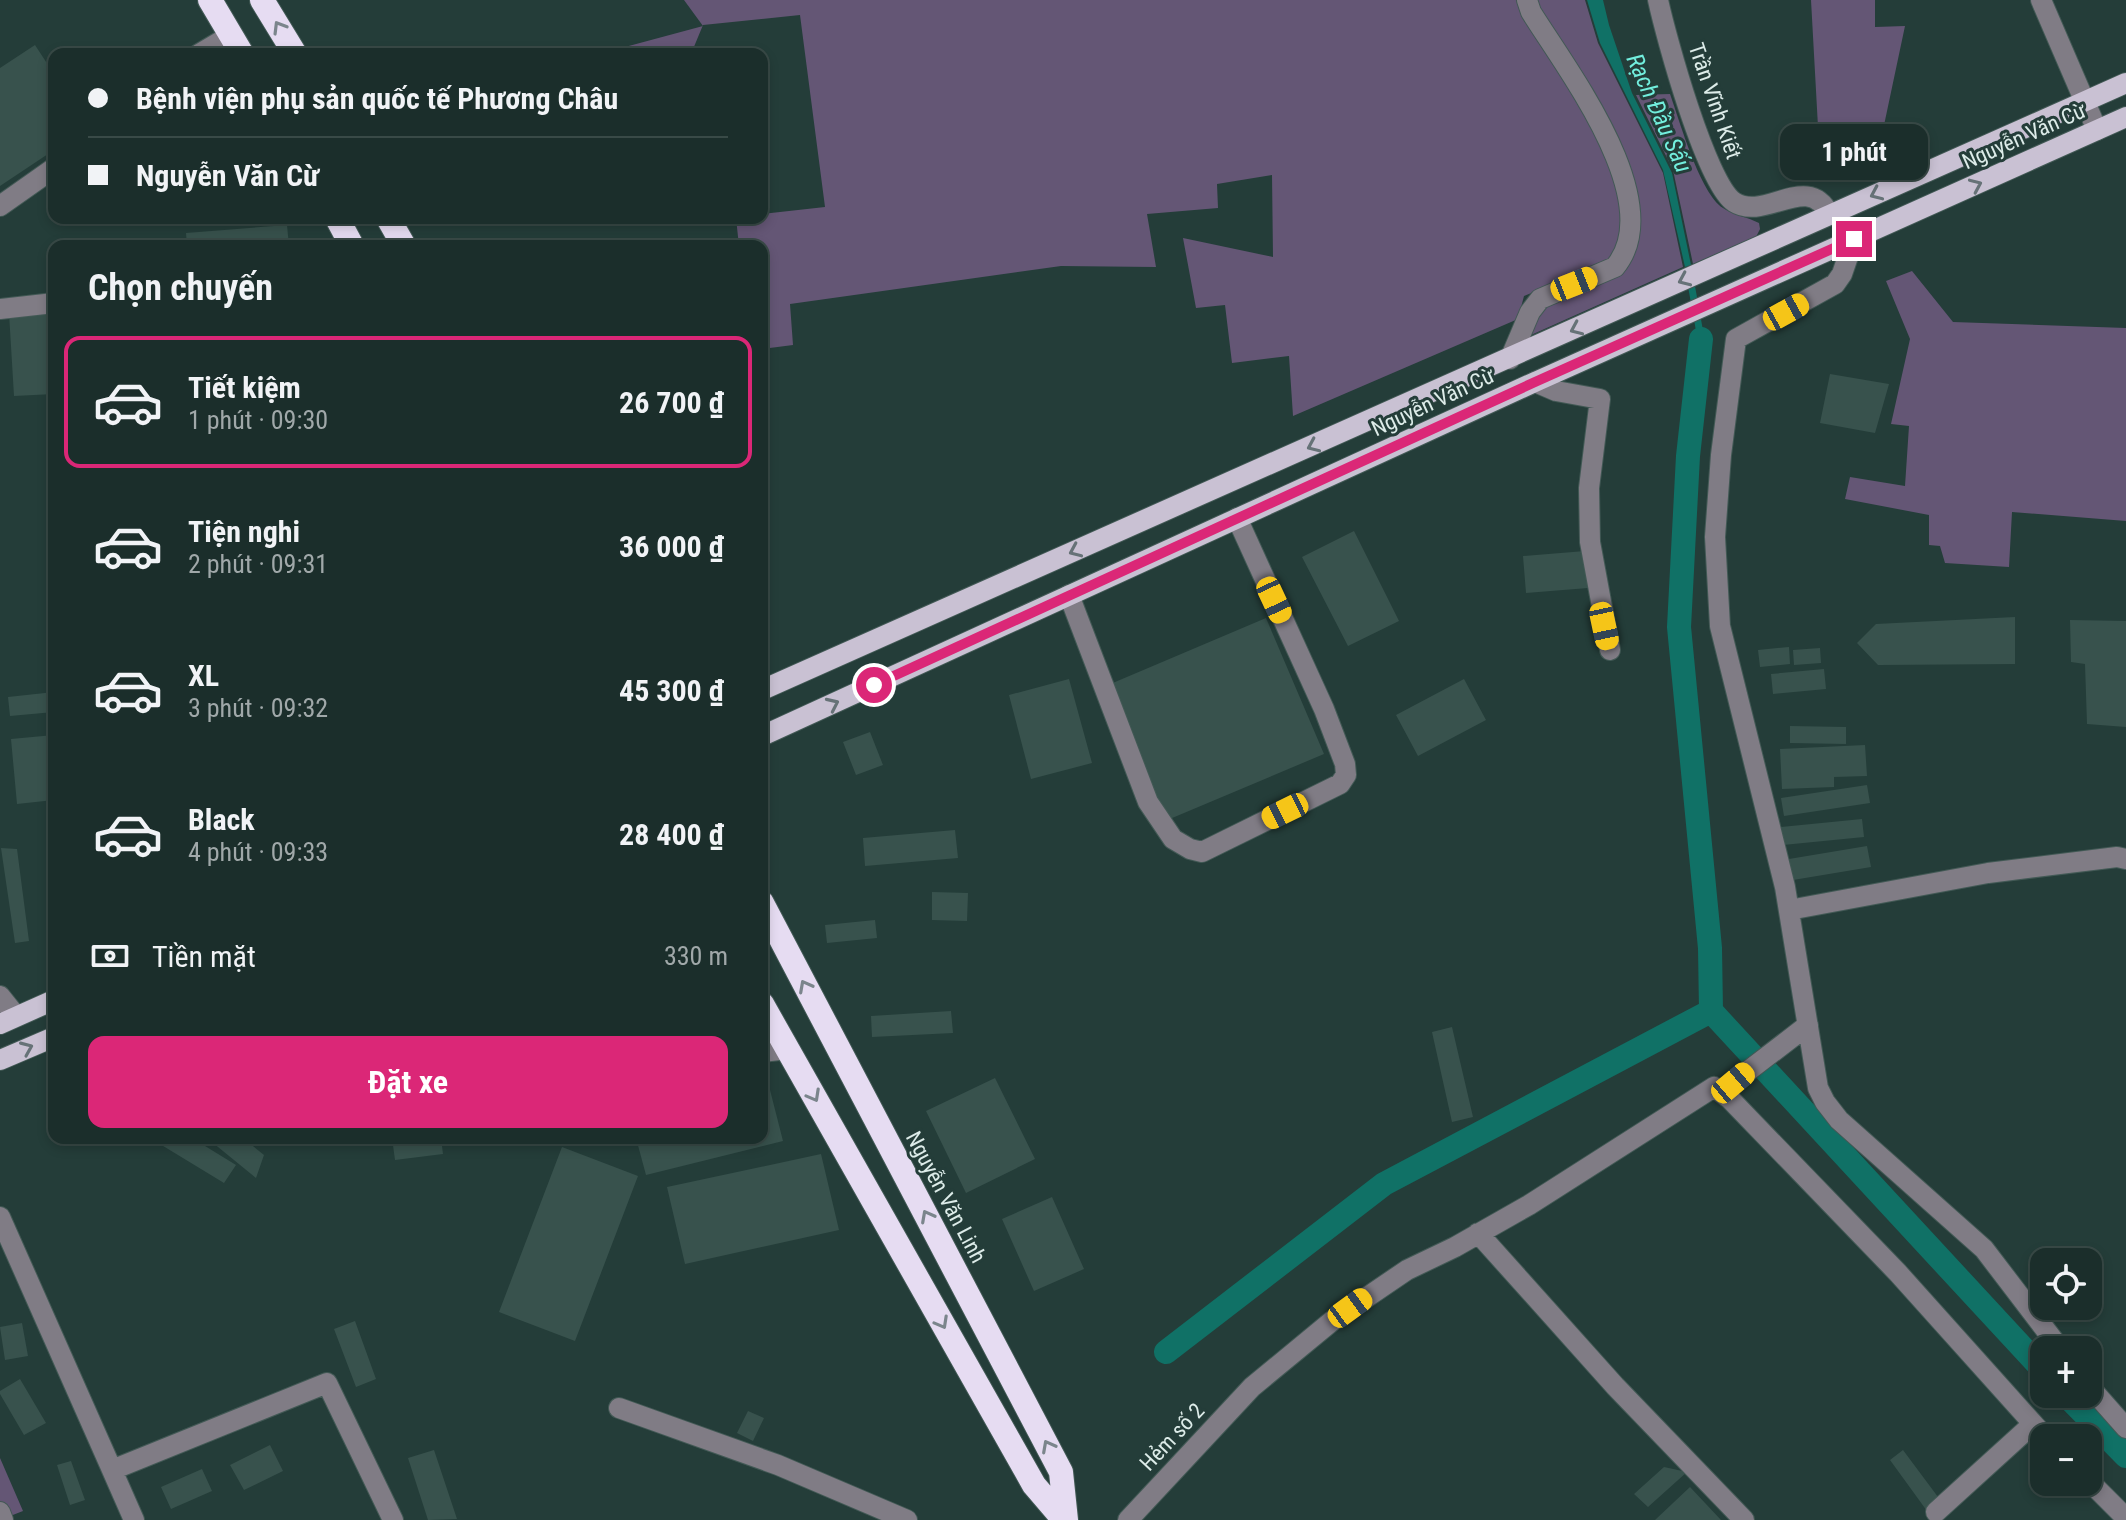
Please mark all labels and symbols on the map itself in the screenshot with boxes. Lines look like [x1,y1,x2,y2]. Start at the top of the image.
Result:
one-way arrow [273,21,288,36]
street label: Trần Vĩnh Kiết [1684,40,1746,162]
water label: Rạch Đầu Sấu [1620,49,1698,177]
street label: Nguyễn Văn Cừ [1958,97,2091,174]
callout: 1 phút [1780,123,1928,179]
one-way arrow [1967,178,1982,194]
one-way arrow [1869,184,1884,200]
route end [1836,221,1872,257]
car [1547,264,1601,304]
one-way arrow [1678,271,1692,287]
car [1759,290,1813,334]
one-way arrow [1570,319,1584,335]
street label: Nguyễn Văn Cừ [1368,362,1499,441]
one-way arrow [1306,436,1321,452]
one-way arrow [1069,542,1083,558]
car [1253,573,1295,627]
car [1587,600,1621,652]
route start [856,667,892,703]
one-way arrow [825,697,839,713]
car [1258,790,1312,832]
one-way arrow [800,979,815,994]
one-way arrow [19,1042,33,1058]
car [1707,1058,1759,1108]
one-way arrow [805,1088,820,1102]
street label: Nguyễn Văn Linh [901,1127,991,1267]
one-way arrow [921,1209,936,1224]
car [1324,1284,1376,1332]
one-way arrow [932,1314,948,1328]
street label: Hẻm số 2 [1135,1398,1209,1476]
one-way arrow [1042,1439,1057,1454]

